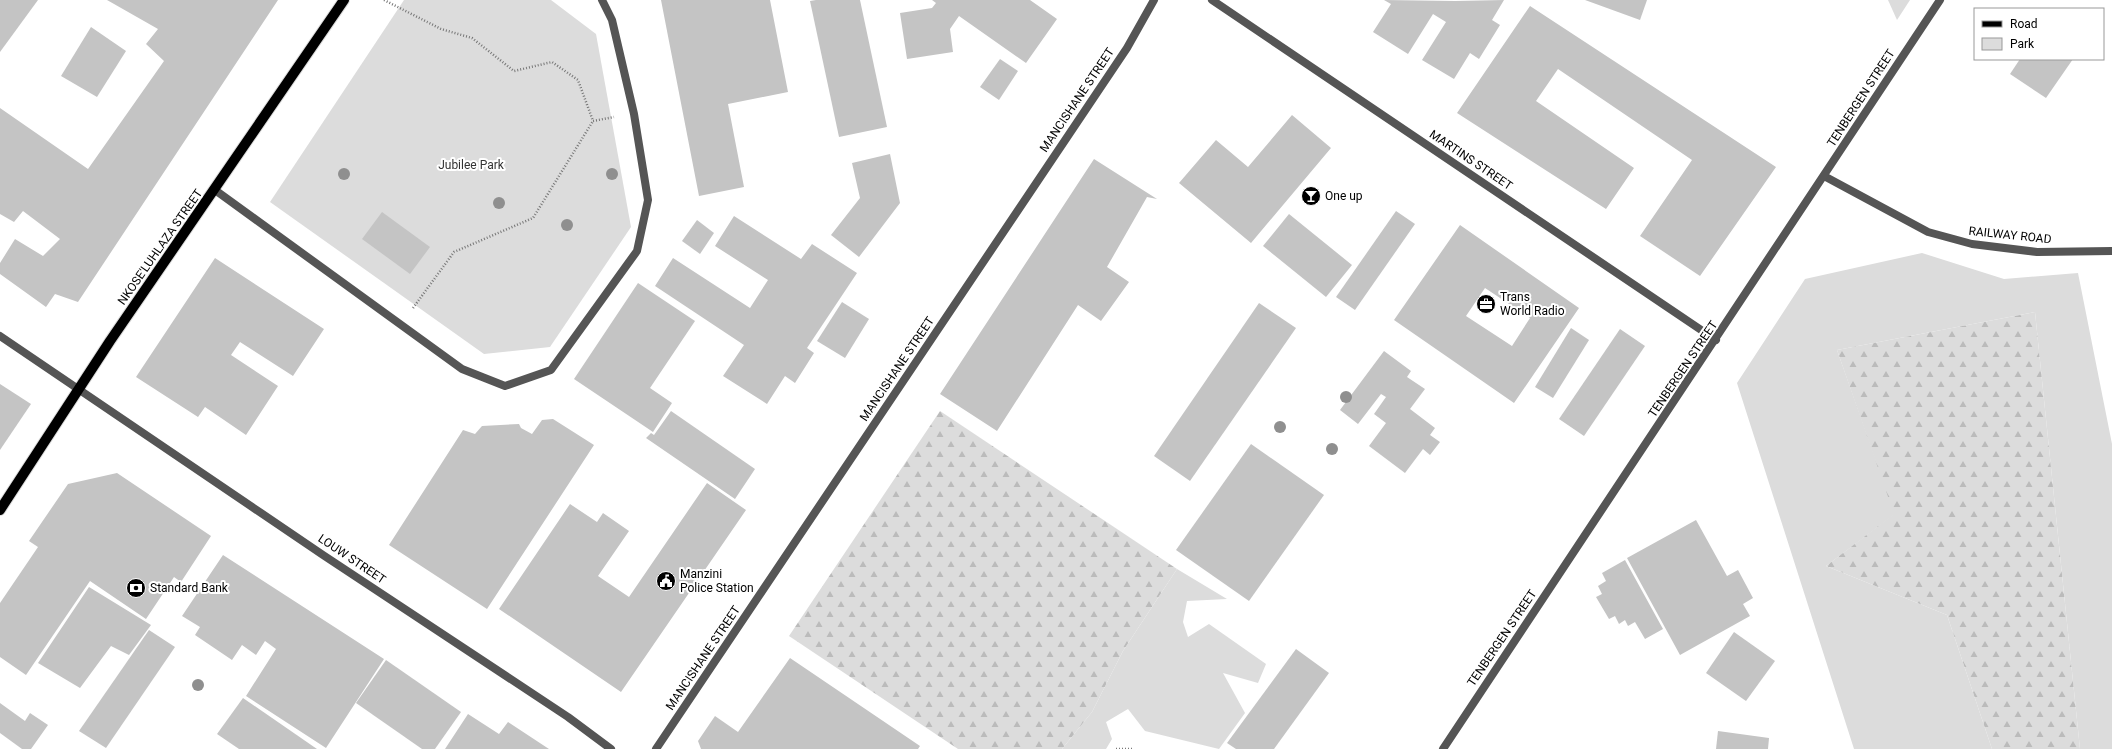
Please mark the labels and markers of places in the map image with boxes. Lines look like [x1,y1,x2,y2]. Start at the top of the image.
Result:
bar icon: One up [1300,185,1322,207]
place label: One up [1325,189,1363,203]
place label: Trans World Radio [1500,290,1565,318]
office icon: Trans World Radio [1475,293,1497,315]
place label: Manzini Police Station [680,567,754,595]
public building icon: Manzini Police Station [655,570,677,592]
bank icon: Standard Bank [125,577,147,599]
place label: Standard Bank [150,581,229,595]

